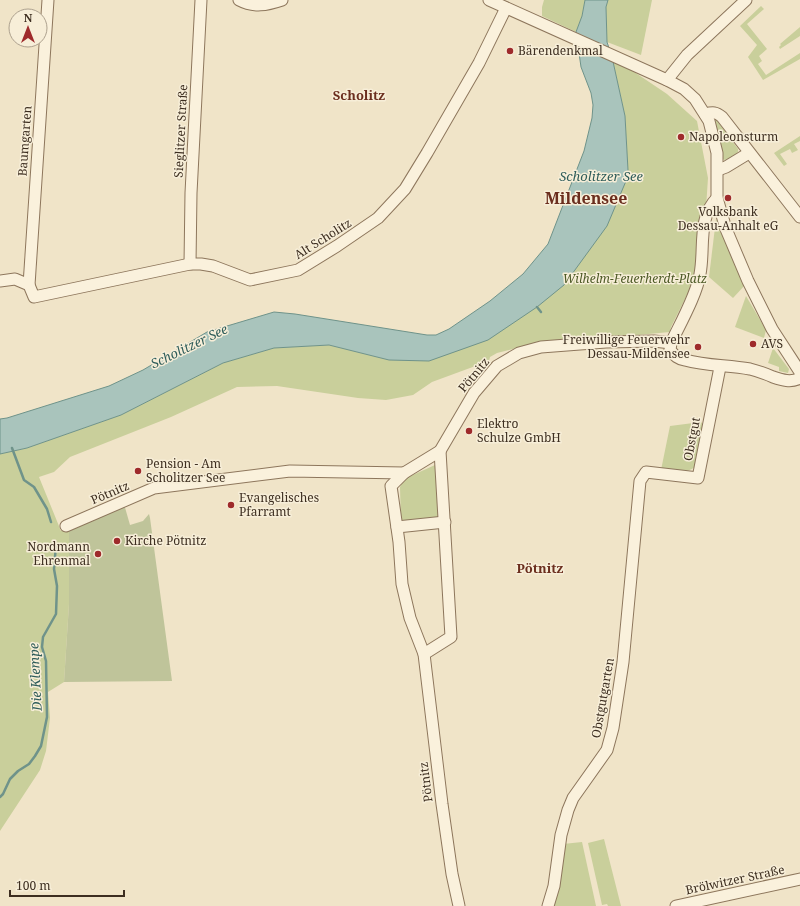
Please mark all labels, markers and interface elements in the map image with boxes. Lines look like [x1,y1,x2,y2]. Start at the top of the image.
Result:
north arrow [8,8,48,48]
text: N [24,10,33,25]
place label: Bärendenkmal [518,42,603,59]
marker: Bärendenkmal [505,46,515,56]
street label: Sieglitzer Straße [170,84,191,178]
district label: Scholitz [333,86,385,104]
street label: Baumgarten [14,105,35,177]
place label: Napoleonsturm [689,128,778,145]
marker: Napoleonsturm [676,132,686,142]
water label: Scholitzer See [559,167,643,185]
district label: Mildensee [545,187,627,209]
marker: Volksbank Dessau-Anhalt eG [723,193,733,203]
place label: Volksbank Dessau-Anhalt eG [678,203,779,234]
street label: Alt Scholitz [291,214,355,263]
park label: Wilhelm-Feuerherdt-Platz [563,270,707,287]
water label: Scholitzer See [147,319,231,372]
place label: Freiwillige Feuerwehr Dessau-Mildensee [563,331,690,362]
place label: AVS [761,335,783,352]
marker: AVS [748,339,758,349]
marker: Freiwillige Feuerwehr Dessau-Mildensee [693,342,703,352]
street label: Pötnitz [454,354,493,396]
place label: Elektro Schulze GmbH [477,415,561,446]
street label: Obstgut [679,416,704,462]
marker: Elektro Schulze GmbH [464,426,474,436]
place label: Pension - Am Scholitzer See [146,455,225,486]
marker: Pension - Am Scholitzer See [133,466,143,476]
street label: Pötnitz [88,477,132,508]
place label: Evangelisches Pfarramt [239,489,319,520]
marker: Evangelisches Pfarramt [226,500,236,510]
place label: Kirche Pötnitz [125,532,206,549]
marker: Kirche Pötnitz [112,536,122,546]
place label: Nordmann Ehrenmal [27,538,90,569]
marker: Nordmann Ehrenmal [93,549,103,559]
district label: Pötnitz [517,559,564,577]
water label: Die Klempe [24,642,46,713]
street label: Obstgutgarten [587,656,618,740]
street label: Pötnitz [415,761,436,803]
street label: Brölwitzer Straße [684,861,786,898]
scale bar [10,872,124,898]
text: 100 m [16,877,51,894]

